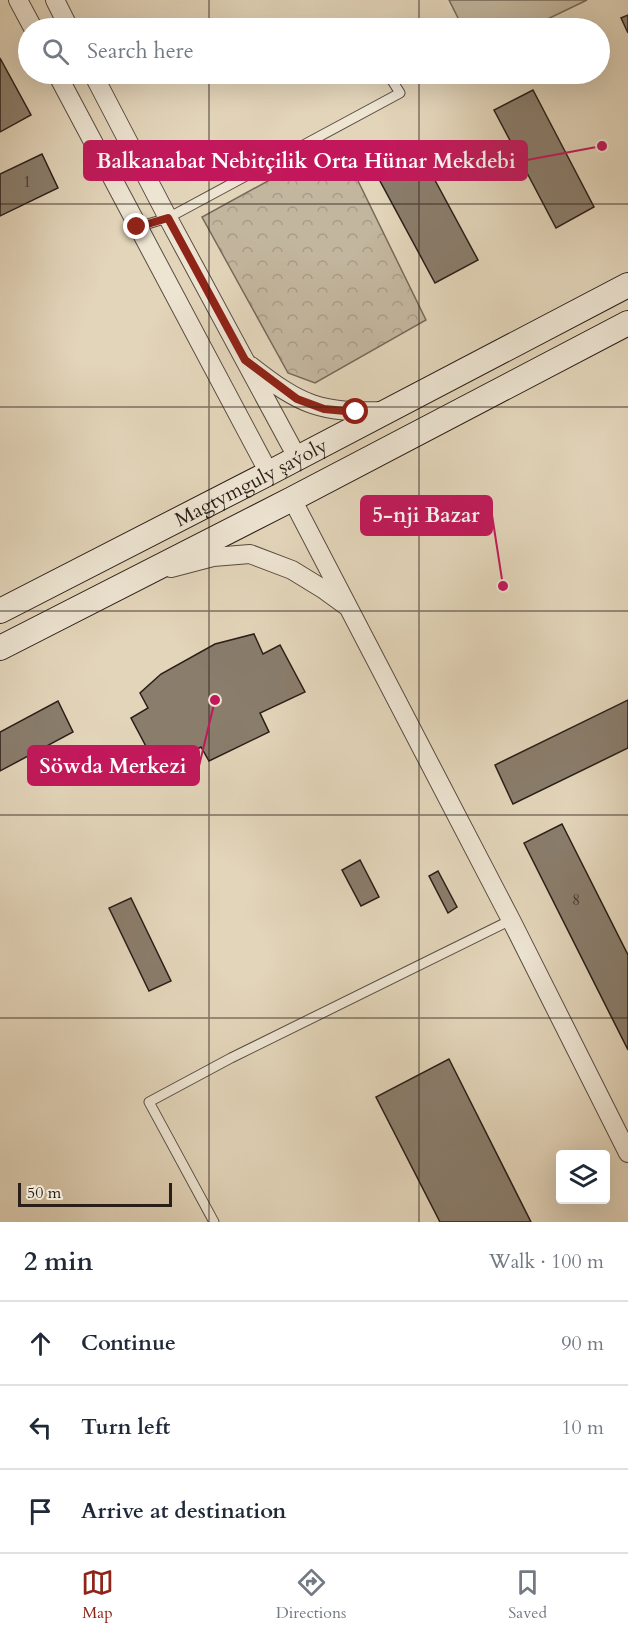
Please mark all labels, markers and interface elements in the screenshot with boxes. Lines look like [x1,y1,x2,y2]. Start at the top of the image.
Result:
search box [18,18,610,84]
icon: search [39,35,72,68]
text: Search here [87,36,194,66]
callout: Balkanabat Nebitçilik Orta Hünar Mekdebi [84,141,527,180]
text: Balkanabat Nebitçilik Orta Hünar Mekdebi [96,147,516,176]
house number: 1 [23,171,31,193]
route end [123,213,149,239]
route start [342,398,368,424]
street label: Magtymguly şaýoly [170,432,332,533]
callout: 5-nji Bazar [361,496,492,535]
text: 5-nji Bazar [372,501,480,530]
callout: Söwda Merkezi [28,746,199,785]
text: Söwda Merkezi [40,752,187,781]
house number: 8 [572,889,580,911]
map controls [556,1150,610,1204]
button: layers [556,1150,610,1204]
scale bar [18,1180,172,1208]
text: 50 m [27,1182,61,1204]
text: 2 min [24,1244,93,1279]
text: Walk · 100 m [489,1248,604,1275]
icon: ahead [24,1327,57,1360]
text: Continue [81,1328,176,1358]
text: 90 m [561,1330,604,1357]
icon: left [24,1411,57,1444]
text: Turn left [81,1412,170,1442]
text: 10 m [561,1414,604,1441]
icon: arrive [24,1495,57,1528]
text: Arrive at destination [81,1496,286,1526]
tab: Map [81,1566,114,1624]
tab: Directions [276,1566,346,1624]
tab: Saved [508,1566,547,1624]

